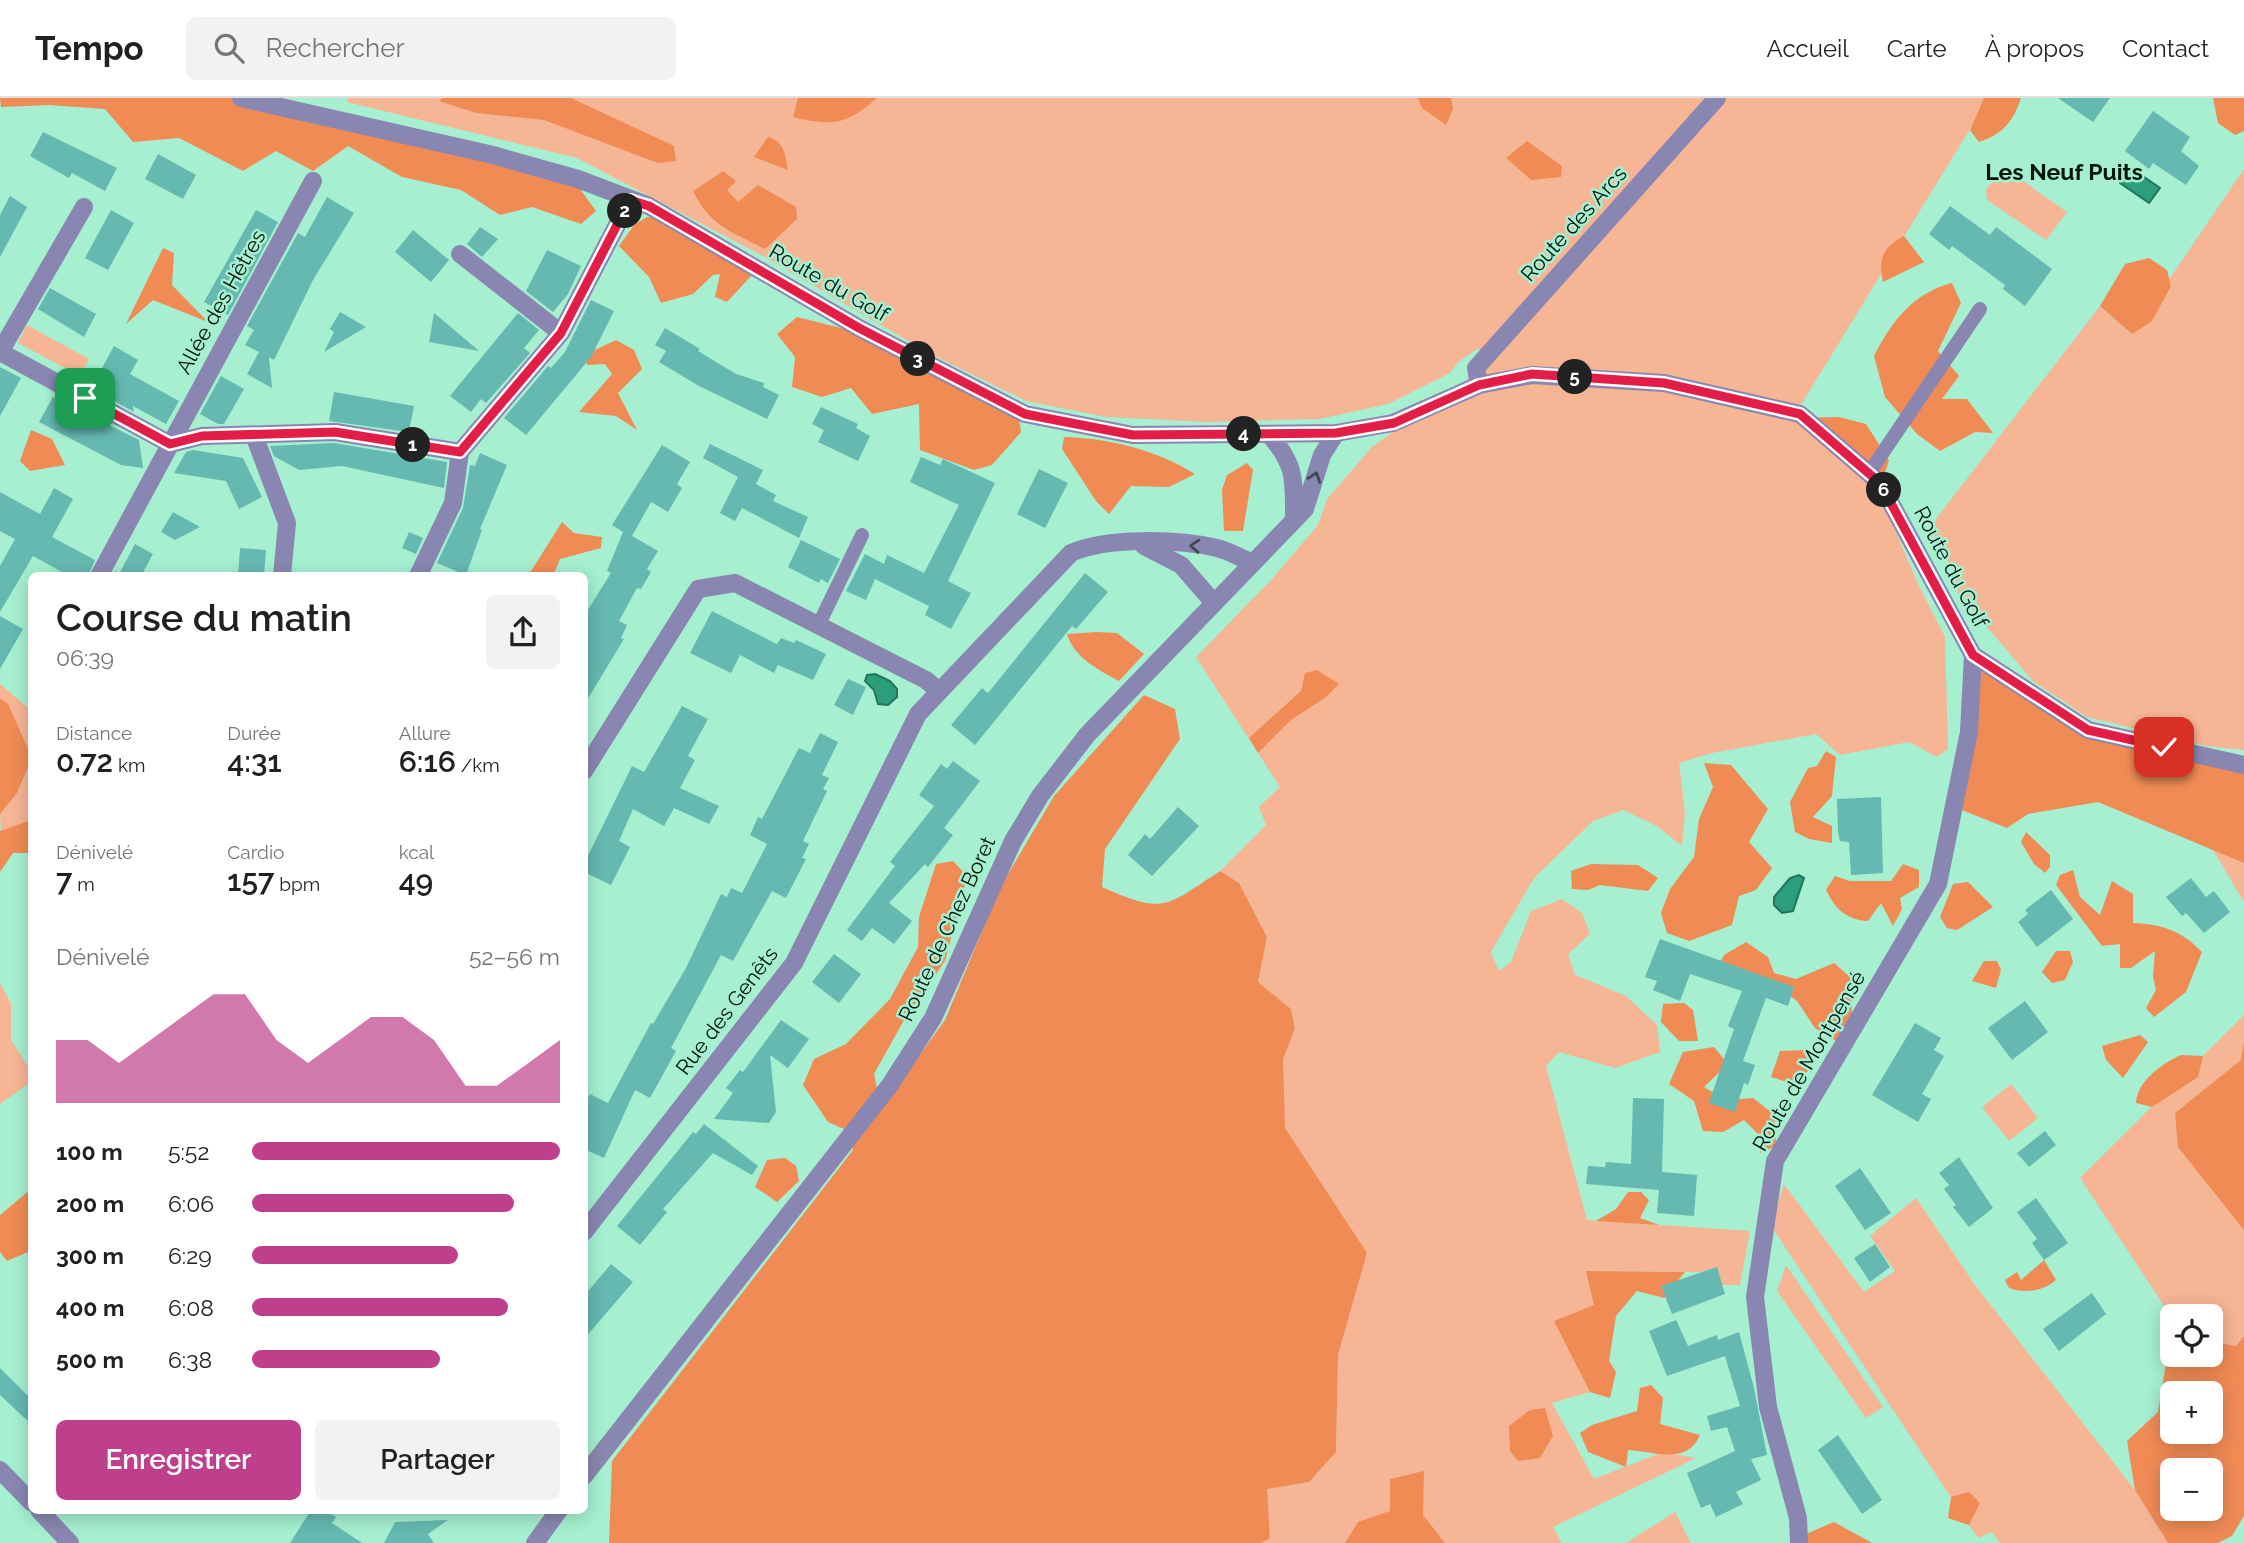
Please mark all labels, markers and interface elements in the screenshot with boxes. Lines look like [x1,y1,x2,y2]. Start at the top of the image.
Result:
search box [186,17,676,80]
text: Tempo [35,29,144,68]
icon: search [210,29,248,67]
text: Rechercher [266,33,405,63]
text: Accueil [1767,34,1849,63]
text: Carte [1887,34,1947,63]
text: À propos [1985,34,2084,63]
text: Contact [2122,34,2209,63]
district label: Les Neuf Puits [1985,158,2143,185]
street label: Route des Arcs [1515,161,1632,286]
pin: 2 [608,194,642,228]
text: 2 [619,199,630,221]
street label: Allée des Hêtres [171,225,270,378]
street label: Route du Golf [765,238,894,327]
pin: 3 [900,342,936,376]
text: 3 [912,347,923,369]
pin: 5 [1558,360,1592,394]
text: 5 [1569,365,1580,387]
pin [55,368,115,428]
icon: arrive [66,379,104,417]
pin: 4 [1226,416,1262,452]
text: 4 [1238,422,1249,444]
pin: 1 [396,428,430,462]
text: 1 [408,433,417,455]
one-way arrow [1307,471,1321,483]
pin: 6 [1867,472,1902,508]
text: 6 [1878,478,1889,500]
street label: Route du Golf [1909,502,1994,633]
one-way arrow [1189,539,1200,554]
text: Course du matin [56,595,352,640]
button: share [486,595,560,669]
text: 06:39 [56,644,114,671]
pin [2134,717,2194,777]
text: Distance [56,722,132,744]
text: Durée [227,722,281,744]
text: Allure [399,722,451,744]
icon: check [2145,728,2183,766]
text: 0.72 [56,744,113,779]
text: 4:31 [227,744,282,779]
text: 6:16 [399,744,456,779]
text: km [113,754,145,776]
text: /km [456,754,500,776]
street label: Route de Chez Boret [893,832,1000,1025]
text: Dénivelé [56,841,133,863]
text: Cardio [227,841,284,863]
text: kcal [399,841,434,863]
text: 7 [56,863,72,898]
text: 157 [227,863,274,898]
text: 49 [399,863,433,898]
text: m [72,873,95,895]
text: bpm [274,873,320,895]
street label: Rue des Genêts [670,942,783,1080]
text: Dénivelé [56,943,149,970]
text: 52–56 m [469,943,560,970]
street label: Route de Montpensé [1747,966,1870,1155]
text: 100 m [56,1138,123,1165]
text: 5:52 [168,1138,209,1165]
text: 200 m [56,1190,124,1217]
text: 6:06 [168,1190,214,1217]
text: 300 m [56,1242,124,1269]
text: 6:29 [168,1242,212,1269]
text: 400 m [56,1294,124,1321]
text: 6:08 [168,1294,214,1321]
map controls [2160,1304,2223,1521]
button: locate [2160,1304,2223,1367]
text: 500 m [56,1346,124,1373]
text: 6:38 [168,1346,212,1373]
button: + [2160,1381,2223,1444]
button: Enregistrer [56,1420,301,1500]
button: Partager [315,1420,560,1500]
button: − [2160,1458,2223,1521]

